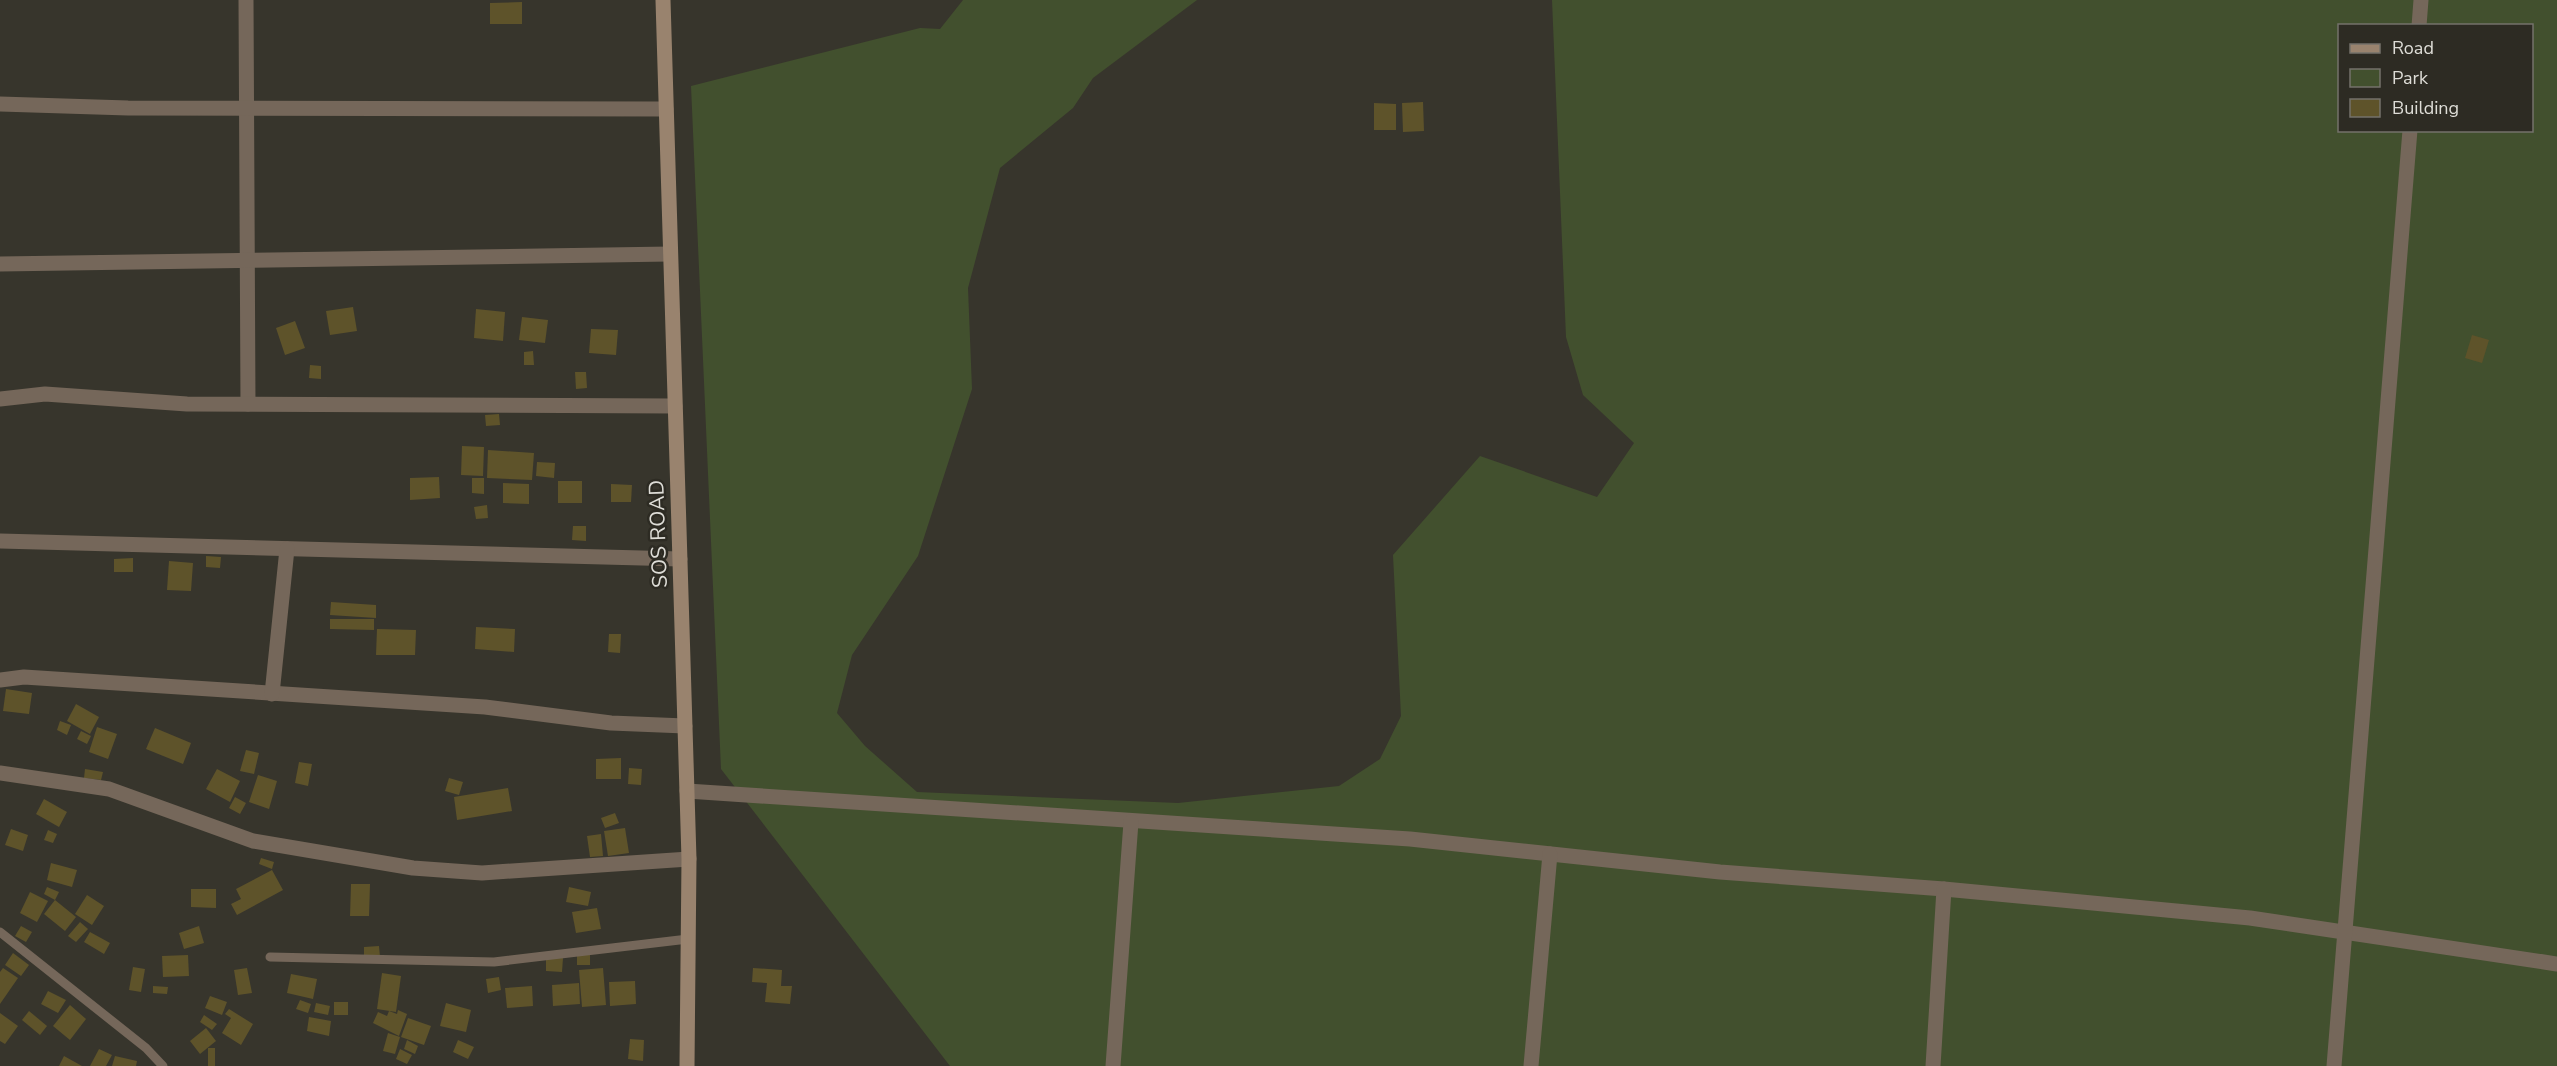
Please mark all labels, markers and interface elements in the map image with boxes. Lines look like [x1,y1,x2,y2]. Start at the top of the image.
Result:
legend [2338,24,2533,132]
text: Road [2392,36,2434,60]
text: Park [2392,66,2429,90]
text: Building [2392,96,2459,120]
street label: SOS ROAD [642,480,674,588]

